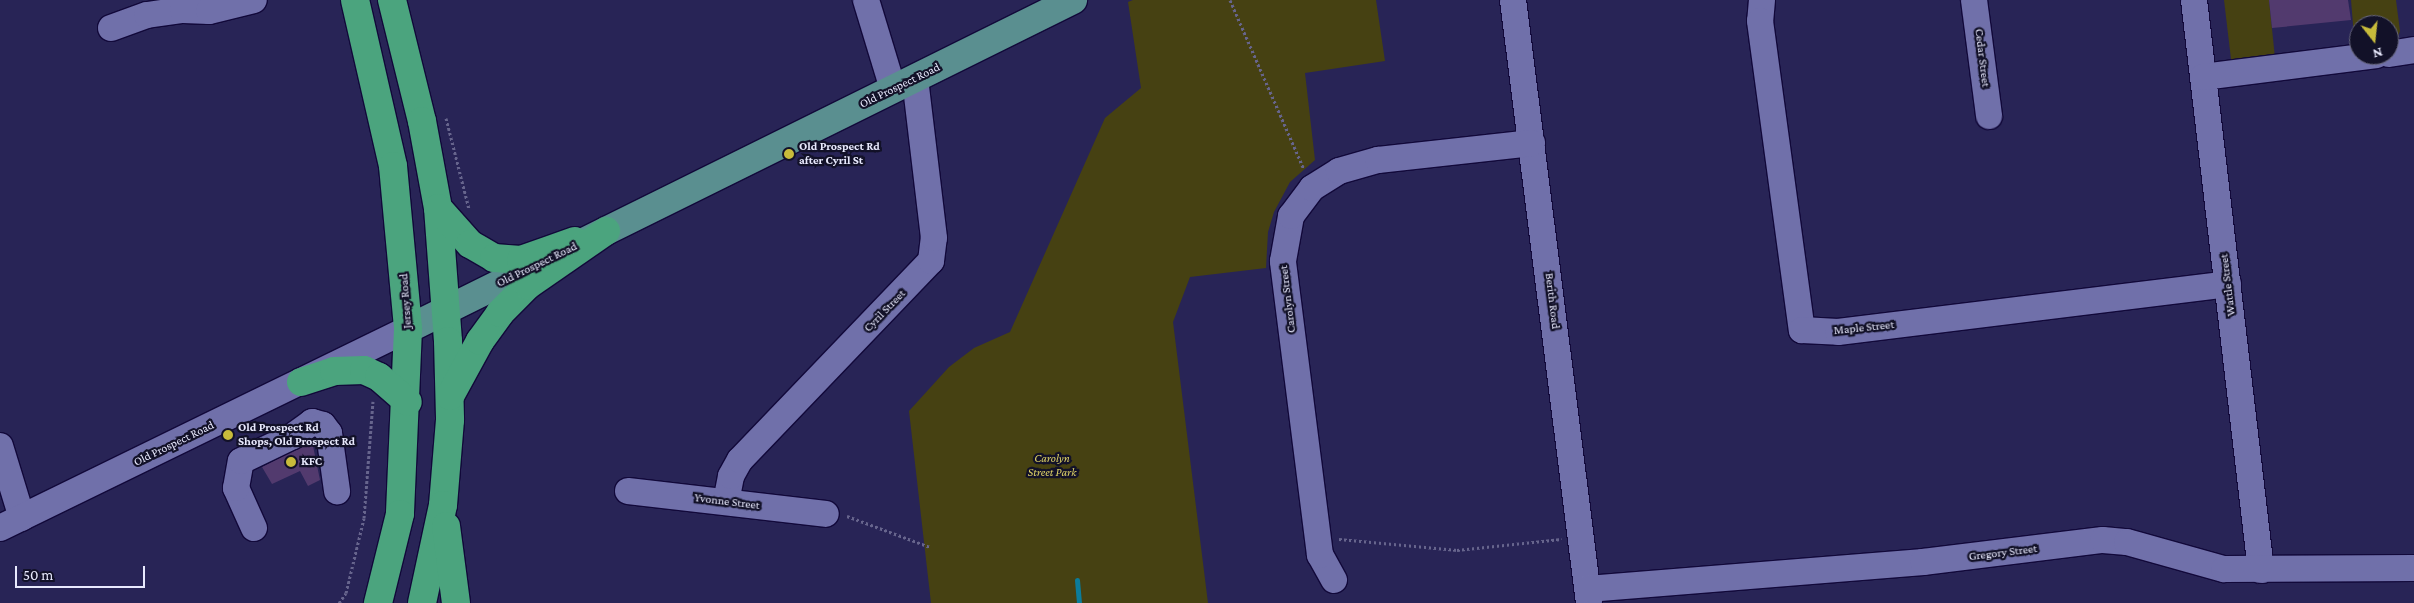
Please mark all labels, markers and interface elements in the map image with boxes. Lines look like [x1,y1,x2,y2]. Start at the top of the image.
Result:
north arrow [2349,15,2399,65]
street label: Cedar Street [1971,28,1993,88]
text: N [2371,44,2385,62]
street label: Old Prospect Road [857,60,943,112]
place label: Old Prospect Rd after Cyril St [799,140,880,168]
marker: Old Prospect Rd after Cyril St [783,148,795,160]
street label: Old Prospect Road [494,239,580,291]
street label: Wattle Street [2217,253,2239,317]
street label: Carolyn Street [1277,264,1299,334]
street label: Berith Road [1541,272,1563,330]
street label: Jersey Road [397,273,415,329]
street label: Cyril Street [861,287,909,335]
street label: Maple Street [1833,318,1895,338]
street label: Old Prospect Road [131,418,217,470]
place label: Old Prospect Rd Shops, Old Prospect Rd [238,421,355,449]
marker: Old Prospect Rd Shops, Old Prospect Rd [222,429,234,441]
park label: Carolyn Street Park [1028,452,1076,480]
place label: KFC [301,455,322,469]
marker: KFC [285,456,297,468]
street label: Yvonne Street [693,491,761,513]
street label: Gregory Street [1968,542,2038,564]
scale bar [18,556,148,588]
text: 50 m [23,567,53,583]

